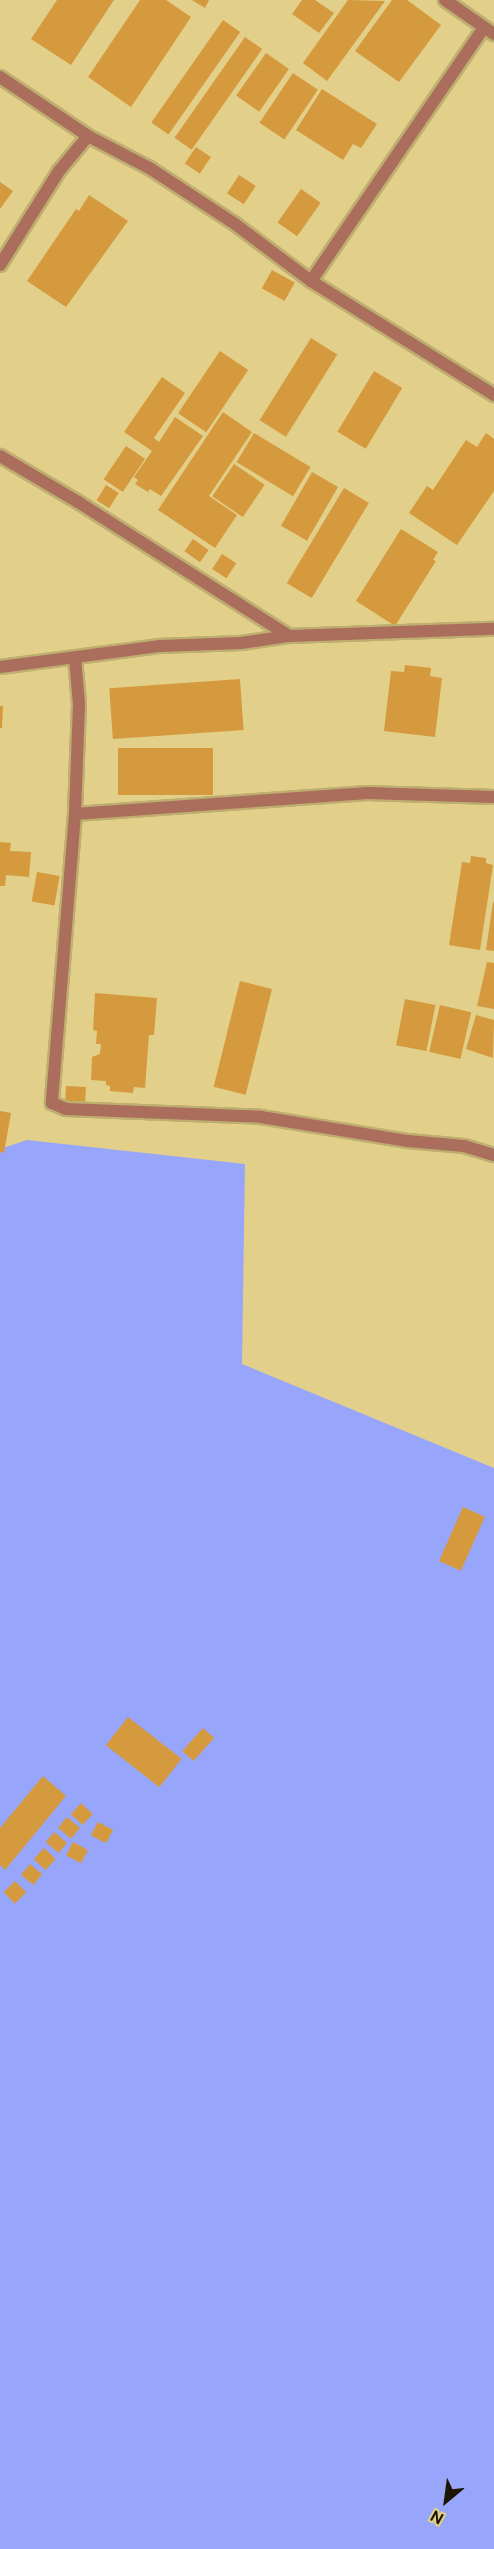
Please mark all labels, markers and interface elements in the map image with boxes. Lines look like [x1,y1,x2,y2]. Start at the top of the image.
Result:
north arrow [416,2471,476,2531]
text: N [427,2505,447,2529]

